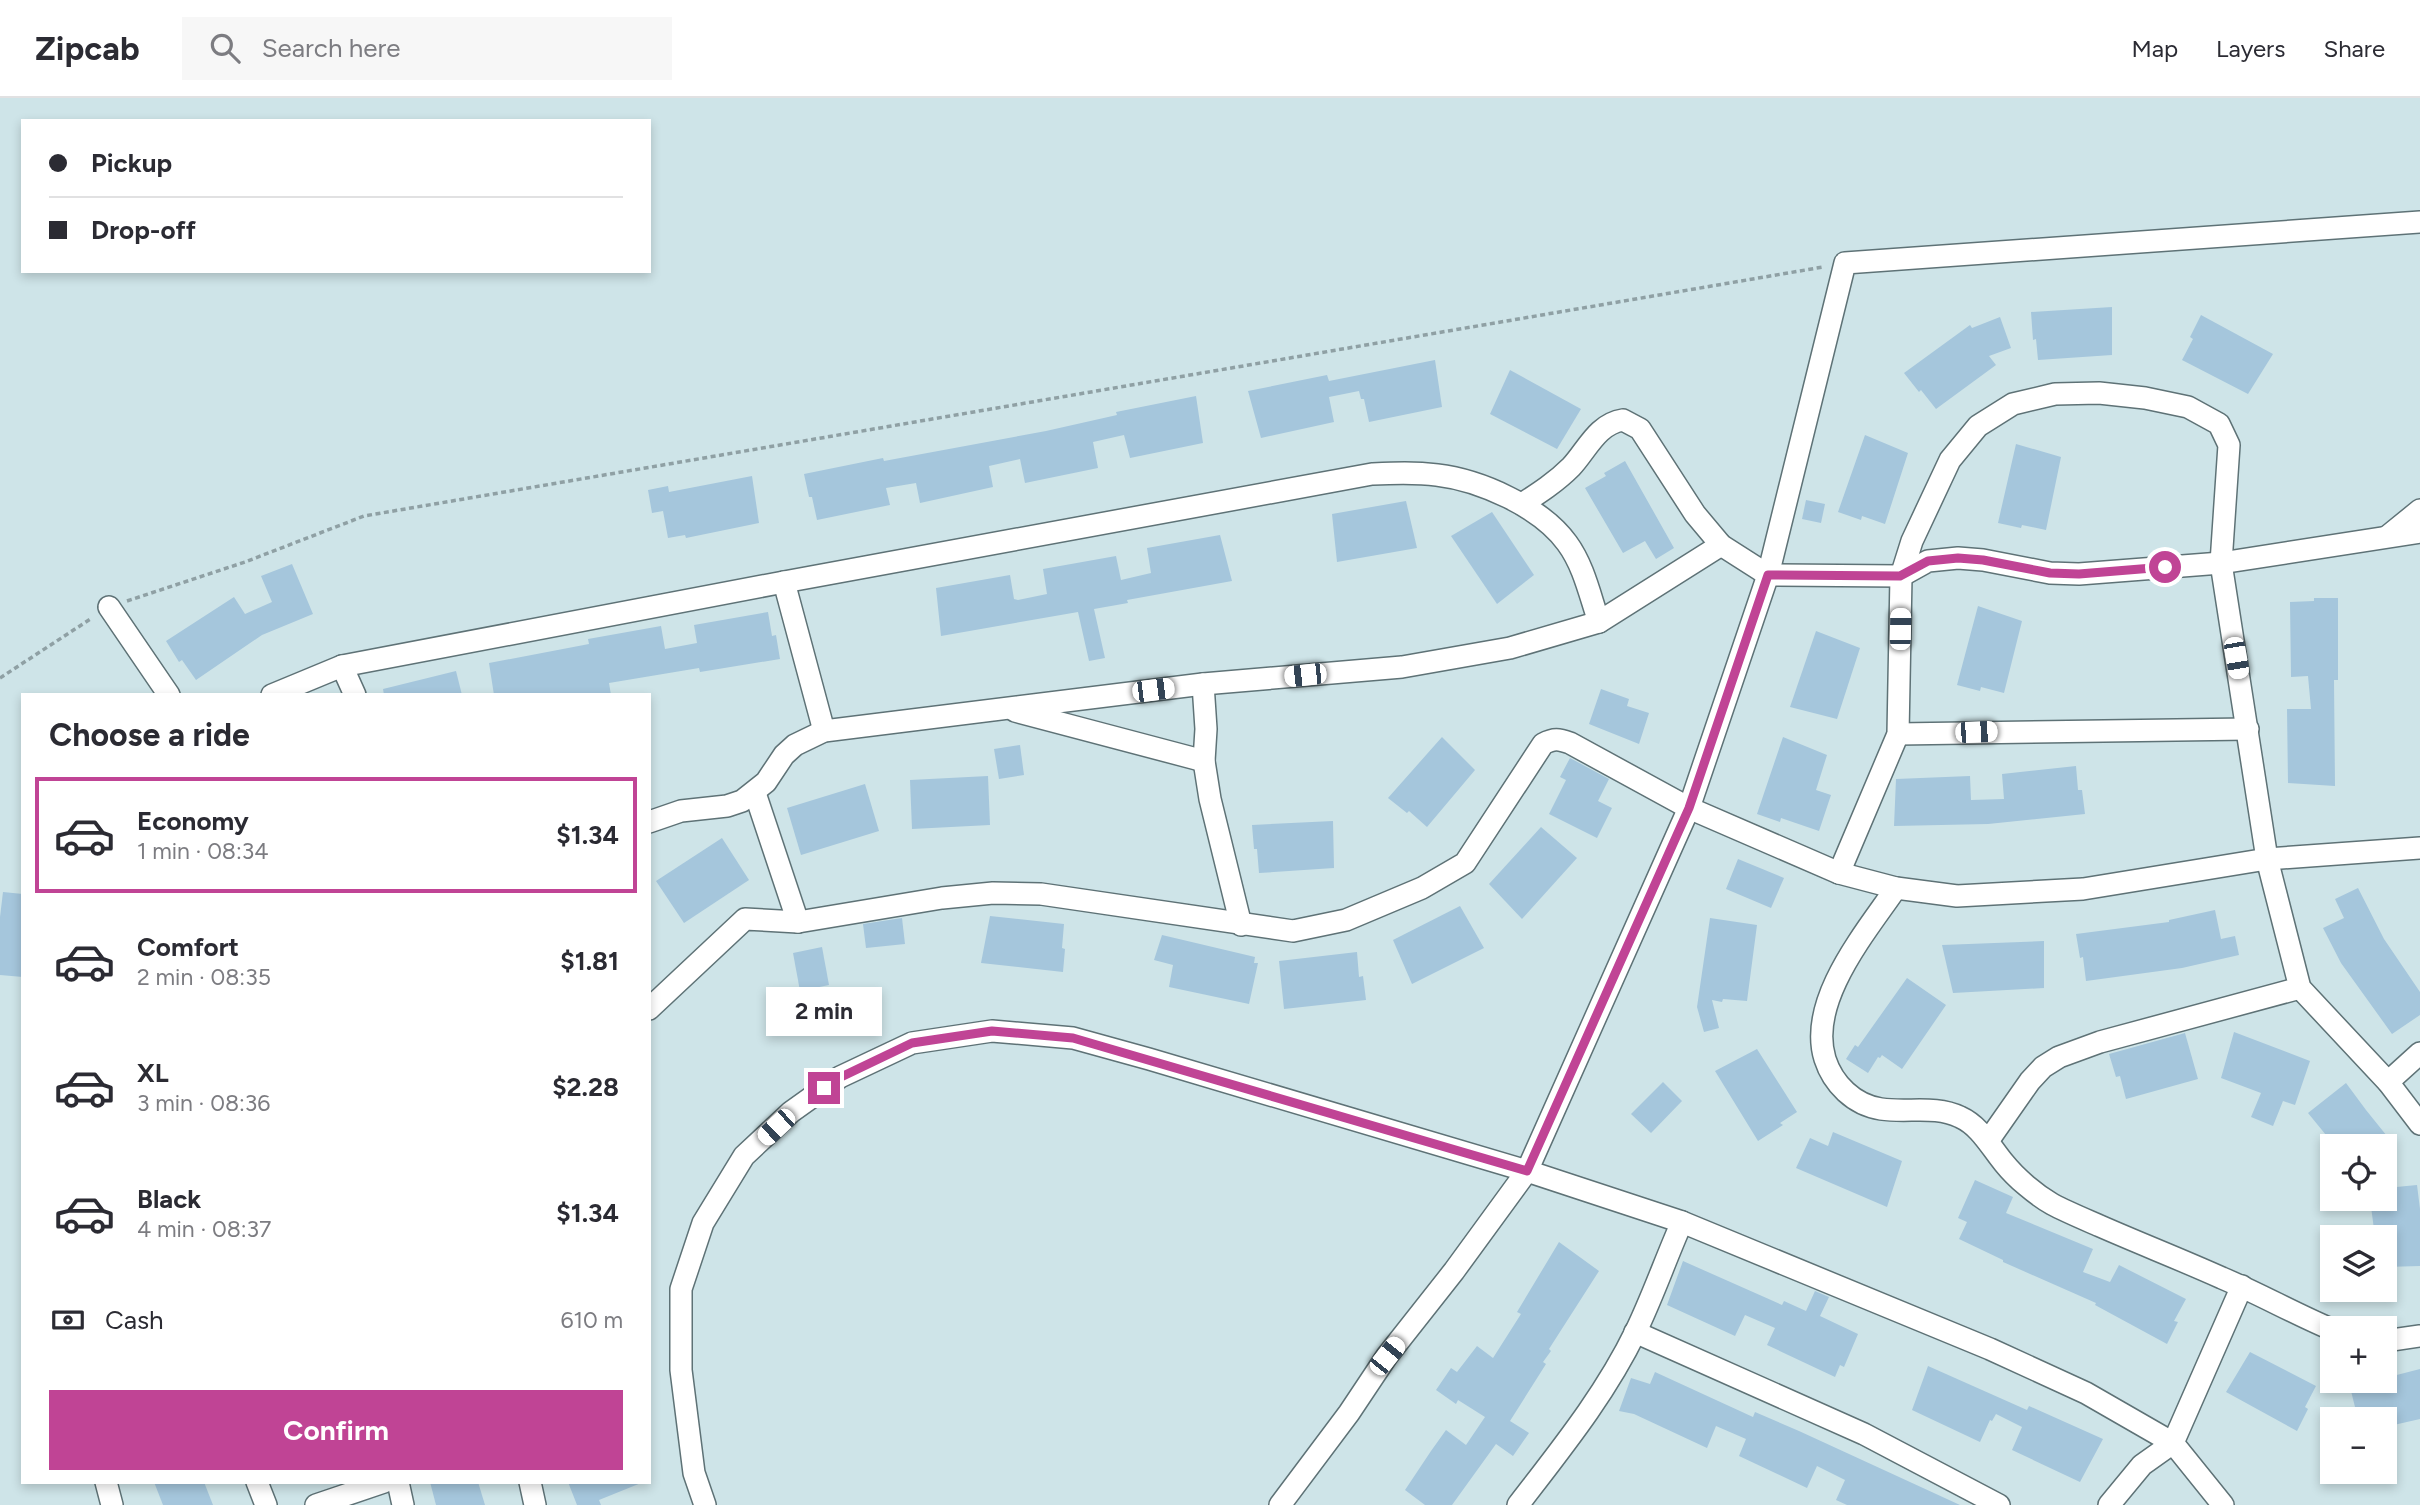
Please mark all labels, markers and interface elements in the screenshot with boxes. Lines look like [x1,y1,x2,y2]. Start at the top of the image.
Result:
search box [182,17,672,80]
text: Zipcab [35,29,140,68]
icon: search [206,29,244,67]
text: Search here [262,32,401,64]
text: Map [2131,34,2178,63]
text: Layers [2216,34,2285,63]
text: Share [2323,34,2385,63]
text: Pickup [91,147,172,179]
text: Drop-off [91,214,196,246]
route start [2149,551,2181,583]
car [1890,608,1911,650]
car [2223,635,2250,681]
car [1284,662,1327,688]
car [1131,677,1176,703]
text: Choose a ride [49,716,250,754]
car [1955,721,1998,743]
icon: car [53,804,116,867]
text: Economy [137,805,249,837]
text: $1.34 [556,819,619,851]
text: 1 min · 08:34 [137,837,269,865]
icon: car [53,930,116,993]
text: Comfort [137,931,239,963]
text: $1.81 [560,945,619,977]
text: 2 min · 08:35 [137,963,271,991]
callout: 2 min [766,986,882,1035]
text: 2 min [795,997,853,1025]
icon: car [53,1056,116,1119]
text: XL [137,1057,169,1089]
text: $2.28 [552,1071,619,1103]
route end [808,1072,840,1104]
text: 3 min · 08:36 [137,1089,270,1117]
car [754,1105,799,1149]
map controls [2320,1134,2397,1484]
button: locate [2320,1134,2397,1211]
icon: car [53,1182,116,1245]
text: Black [137,1183,201,1215]
text: $1.34 [556,1197,619,1229]
text: 4 min · 08:37 [137,1215,271,1243]
button: layers [2320,1225,2397,1302]
icon: cash [49,1301,87,1339]
text: Cash [105,1304,164,1336]
text: 610 m [560,1306,623,1334]
button: + [2320,1316,2397,1393]
car [1366,1333,1409,1379]
button: Confirm [49,1390,623,1470]
button: − [2320,1407,2397,1484]

